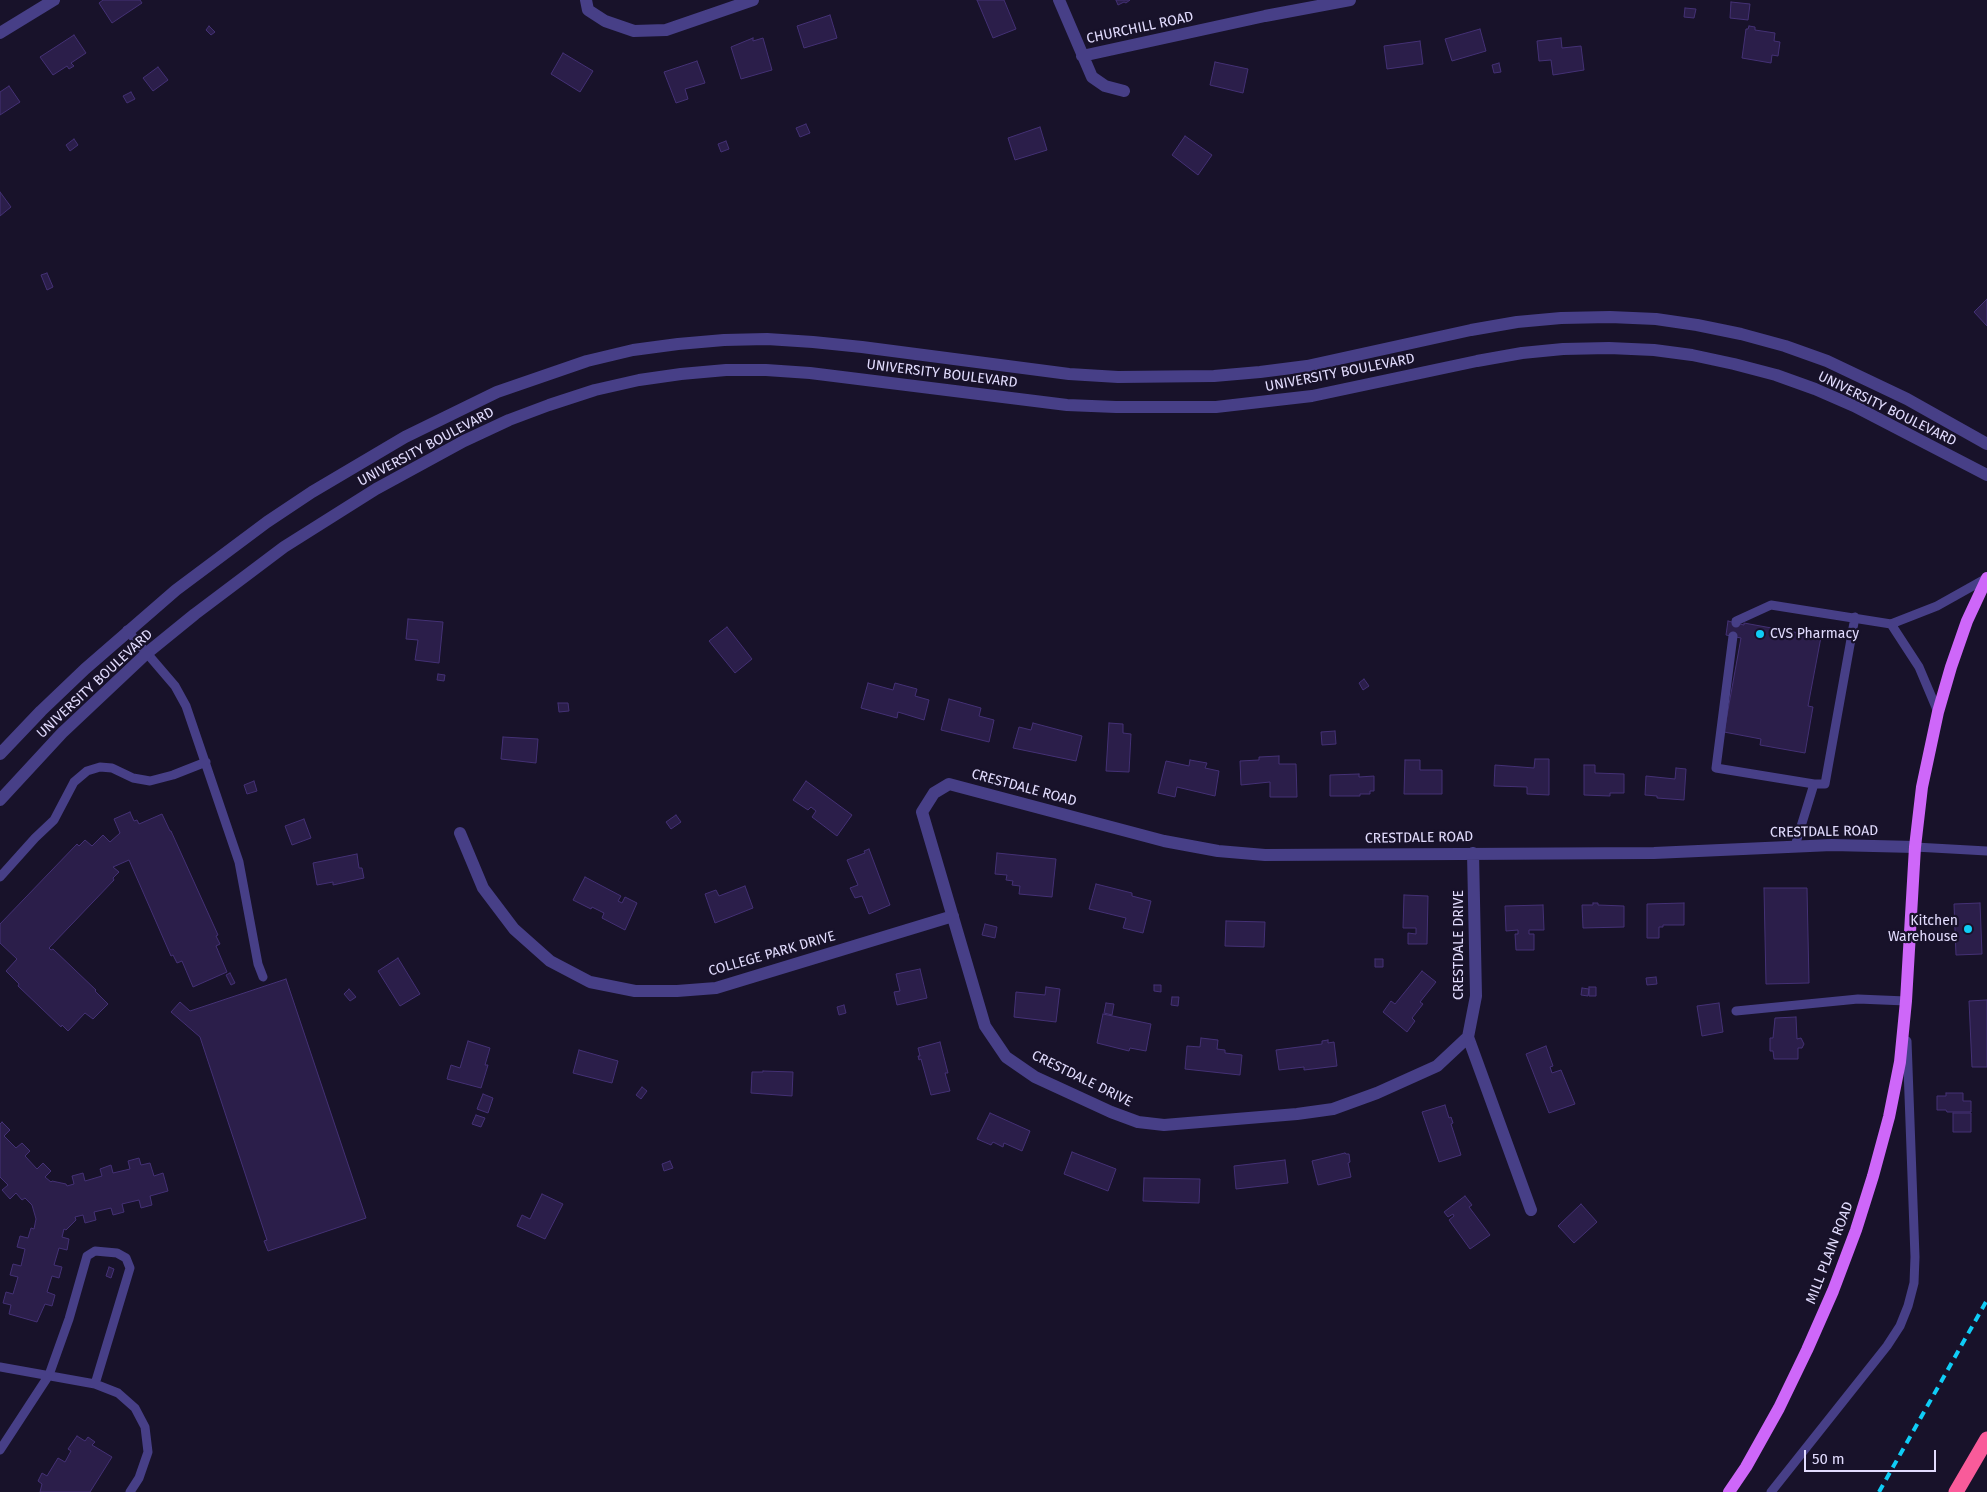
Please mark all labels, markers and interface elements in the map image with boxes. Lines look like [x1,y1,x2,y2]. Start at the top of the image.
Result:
street label: CHURCHILL ROAD [1085,8,1195,48]
street label: UNIVERSITY BOULEVARD [1264,350,1416,396]
street label: UNIVERSITY BOULEVARD [866,356,1018,392]
street label: UNIVERSITY BOULEVARD [1815,368,1959,450]
street label: UNIVERSITY BOULEVARD [355,404,497,490]
street label: UNIVERSITY BOULEVARD [34,626,156,742]
place label: CVS Pharmacy [1770,626,1859,642]
marker: CVS Pharmacy [1754,628,1766,640]
street label: CRESTDALE ROAD [970,766,1078,810]
street label: CRESTDALE ROAD [1770,823,1878,841]
street label: CRESTDALE ROAD [1365,829,1473,847]
street label: CRESTDALE DRIVE [1451,890,1467,1000]
place label: Kitchen Warehouse [1888,913,1958,946]
marker: Kitchen Warehouse [1962,923,1974,935]
street label: COLLEGE PARK DRIVE [707,928,837,980]
street label: CRESTDALE DRIVE [1029,1047,1135,1111]
street label: MILL PLAIN ROAD [1803,1200,1857,1306]
scale bar [1807,1440,1940,1472]
text: 50 m [1812,1450,1845,1468]

